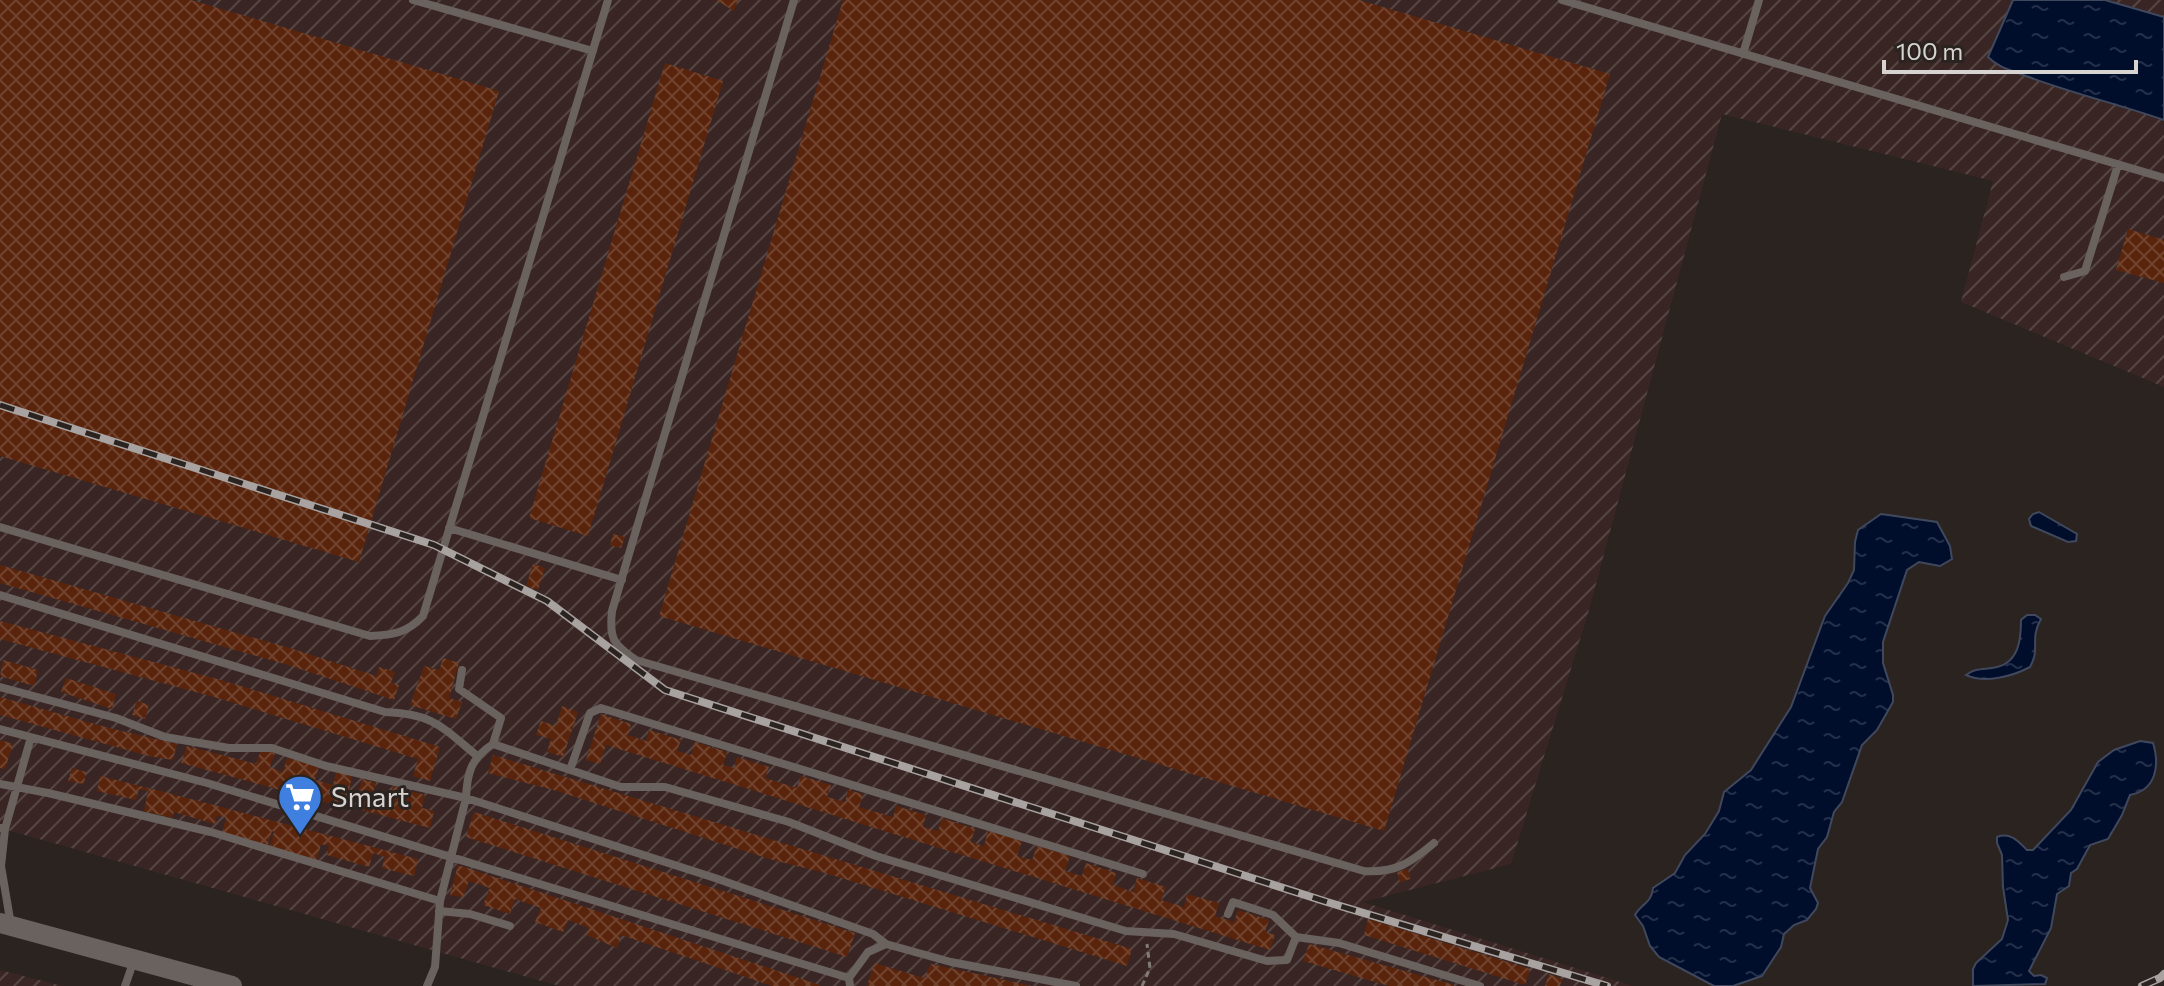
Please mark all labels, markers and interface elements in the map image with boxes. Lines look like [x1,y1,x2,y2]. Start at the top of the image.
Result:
scale bar [1884,24,2136,74]
text: 100 m [1896,36,1963,65]
supermarket icon: Smart [276,773,324,836]
place label: Smart [331,779,409,813]

